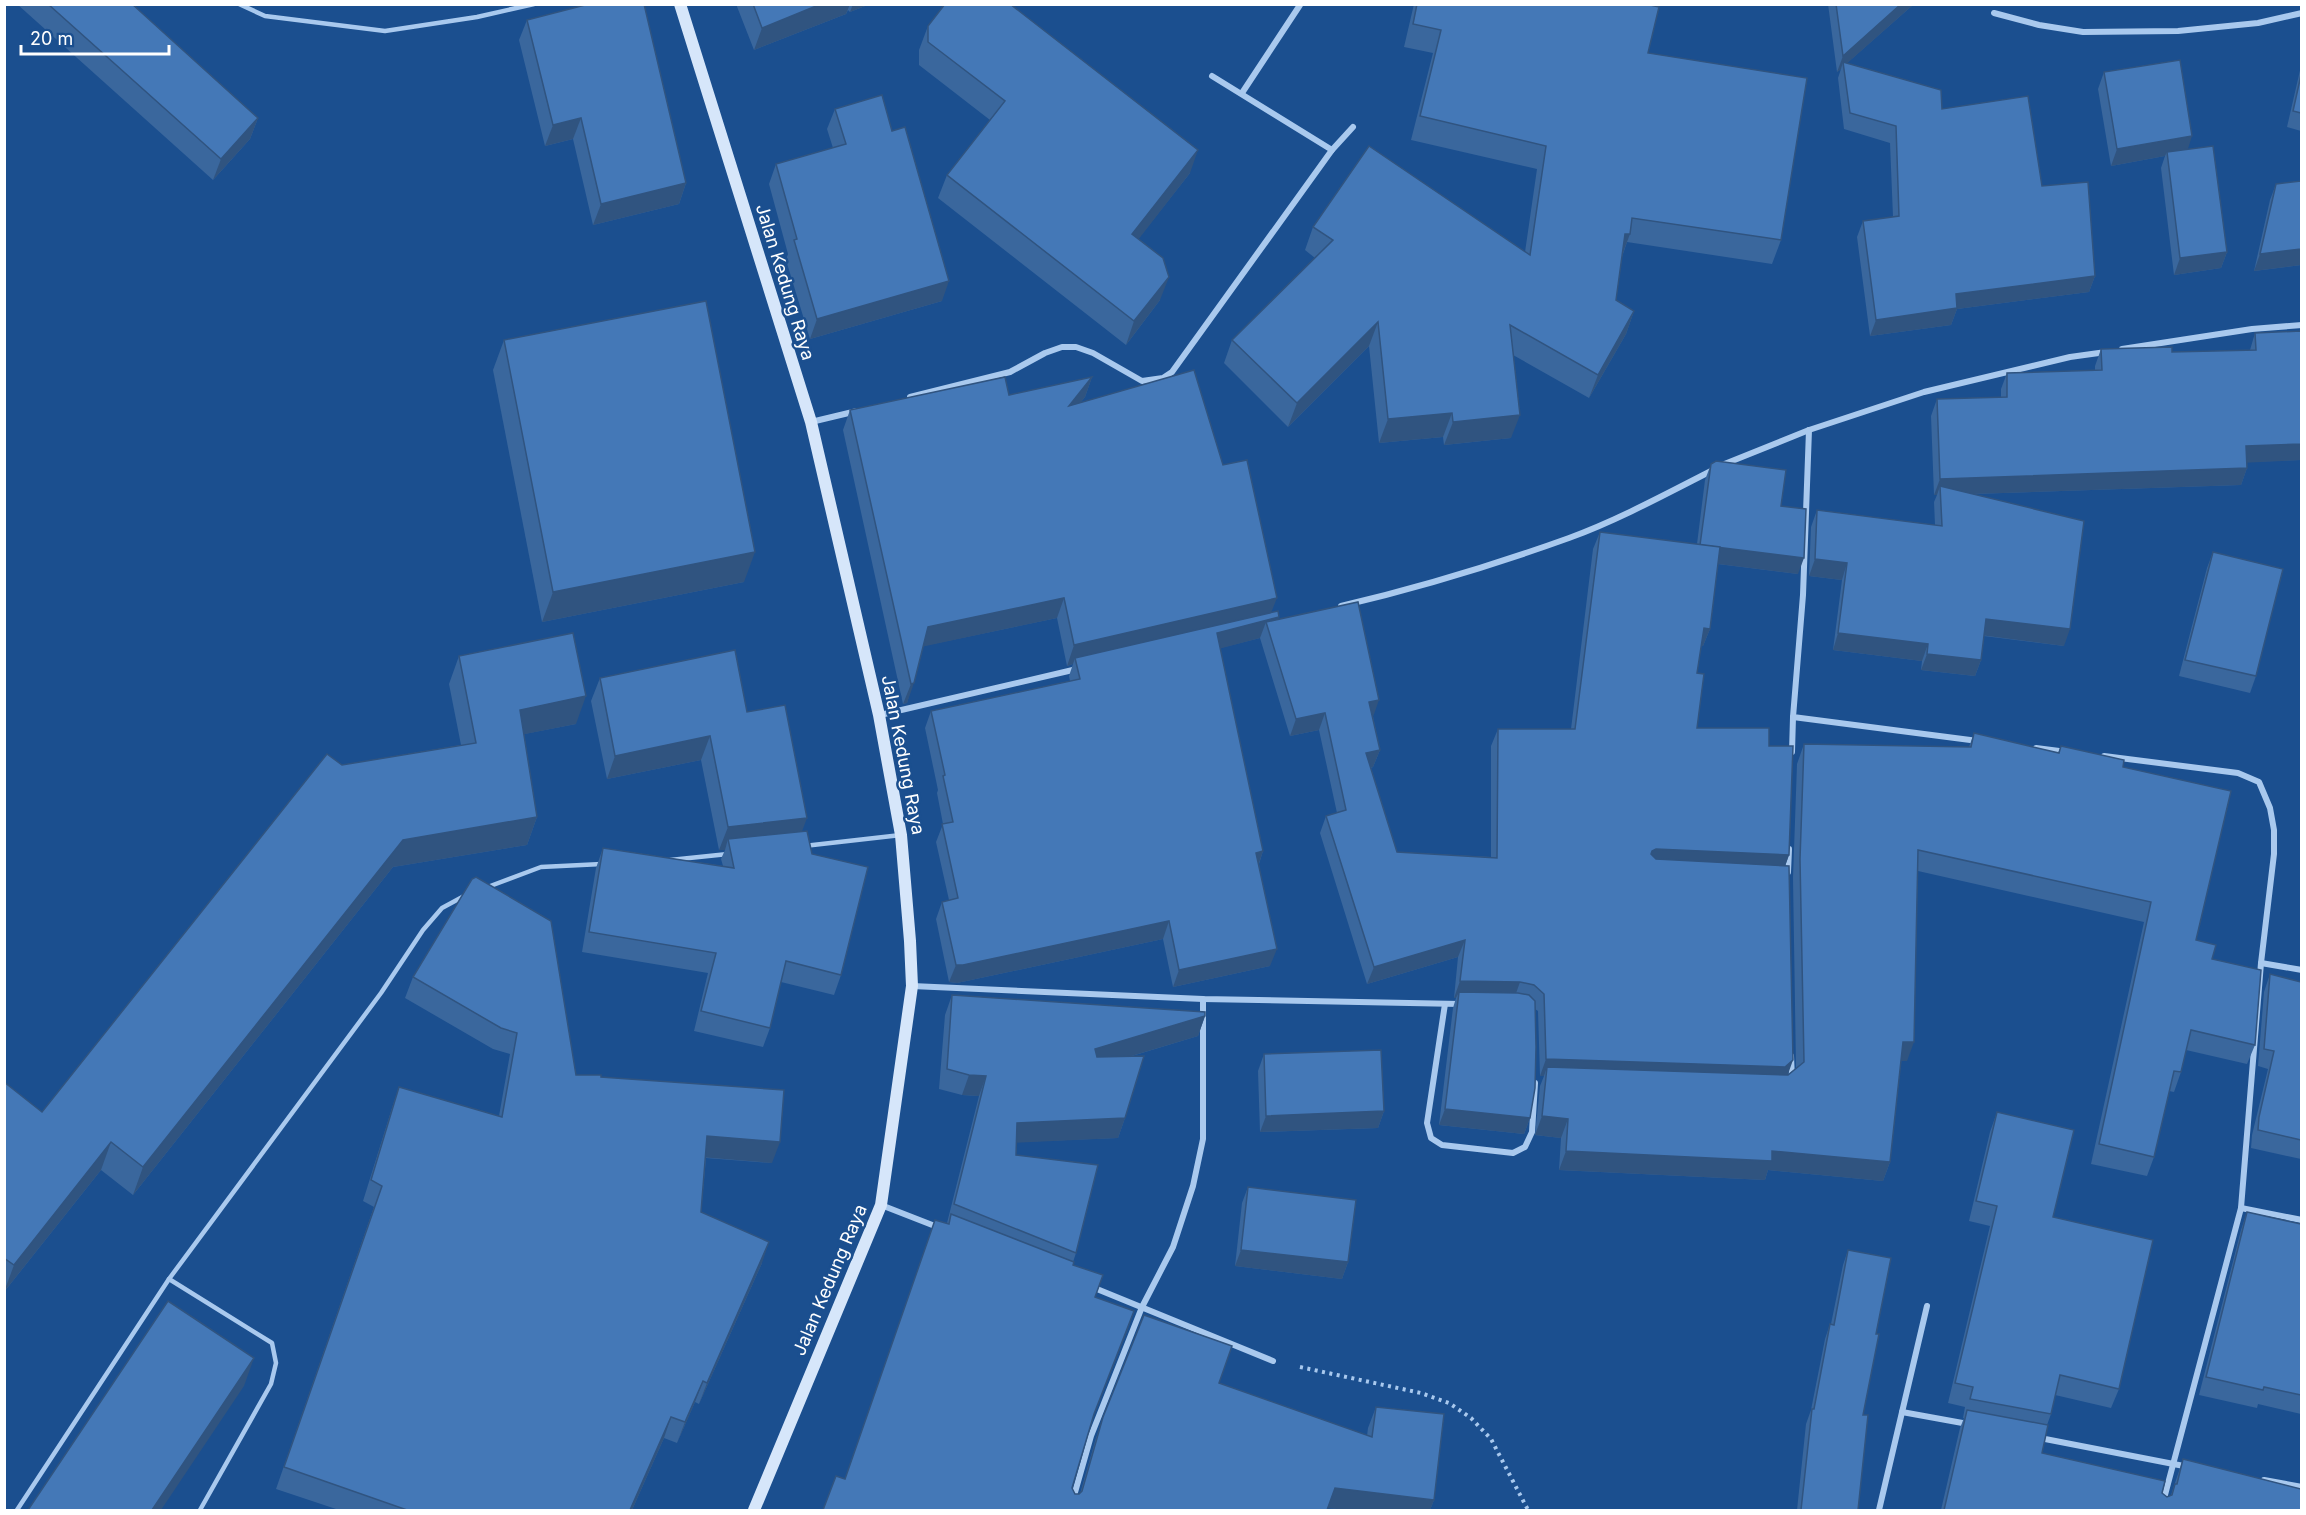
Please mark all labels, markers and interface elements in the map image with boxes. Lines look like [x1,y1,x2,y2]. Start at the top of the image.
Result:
scale bar [21,18,170,56]
text: 20 m [30,28,73,49]
street label: Jalan Kedung Raya [752,201,819,363]
street label: Jalan Kedung Raya [878,673,929,837]
street label: Jalan Kedung Raya [788,1201,871,1359]

